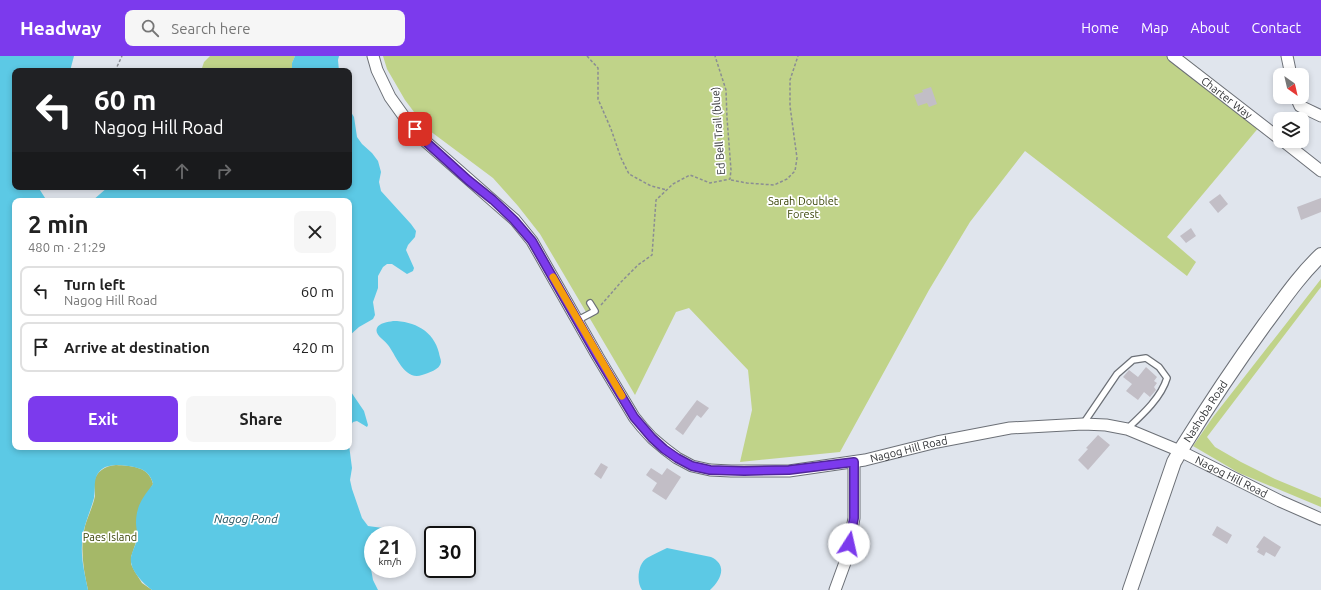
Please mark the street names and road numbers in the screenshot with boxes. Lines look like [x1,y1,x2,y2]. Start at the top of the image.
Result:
street label: Charter Way [1199,74,1255,122]
street label: Ed Bell Trail (blue) [709,86,728,176]
street label: Nashoba Road [1181,378,1230,444]
street label: Nagog Hill Road [869,434,948,465]
street label: Nagog Hill Road [1193,454,1270,500]

